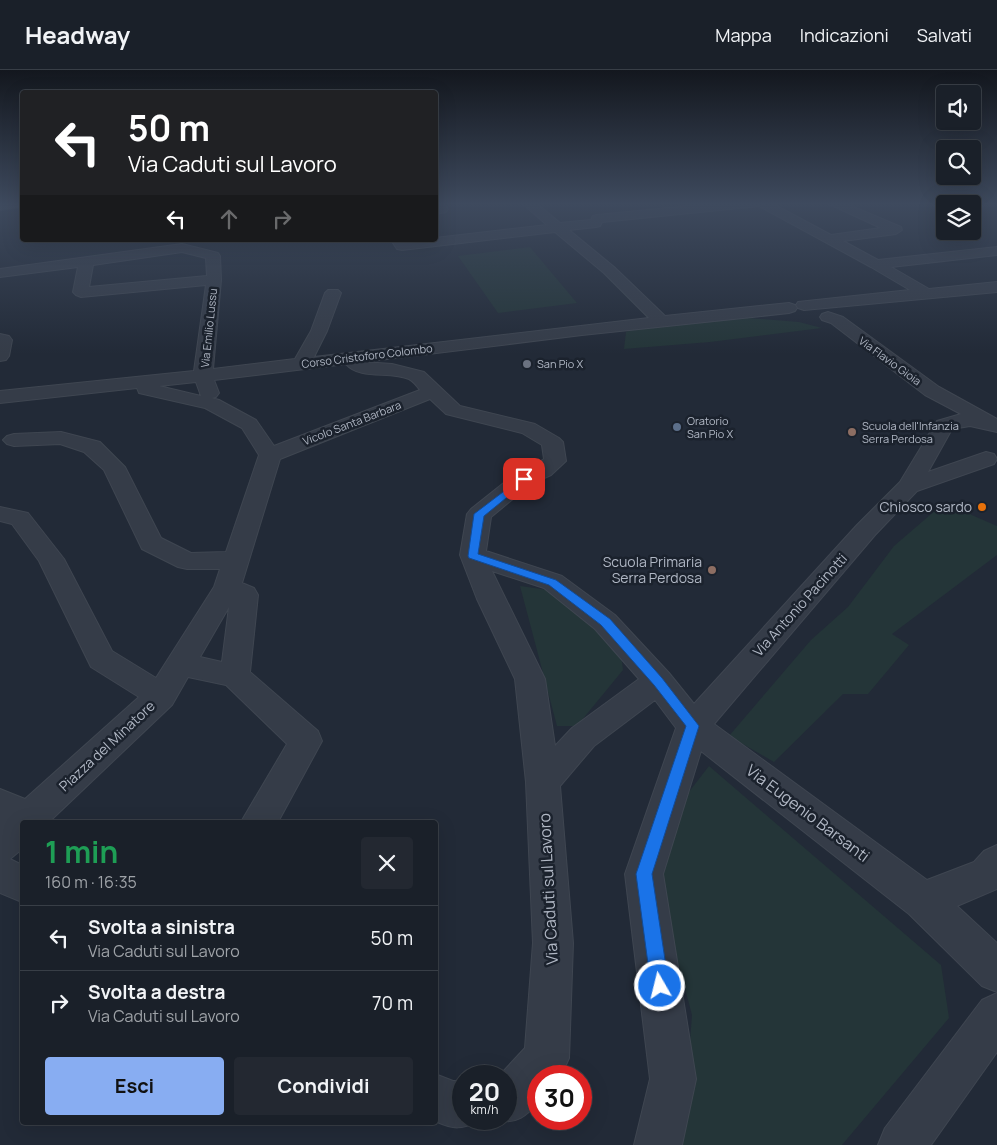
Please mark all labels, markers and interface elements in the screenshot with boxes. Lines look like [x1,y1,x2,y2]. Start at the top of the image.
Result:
text: Headway [25,18,130,51]
text: Mappa [715,23,772,47]
text: Indicazioni [800,23,889,47]
text: Salvati [917,23,972,47]
map controls [936,85,981,240]
button: sound [936,85,981,130]
text: 50 m [128,104,210,152]
icon: left [45,110,110,175]
button: search [936,140,981,185]
text: Via Caduti sul Lavoro [128,149,337,179]
button: layers [936,195,981,240]
icon: left [162,205,190,233]
icon: ahead [215,205,243,233]
icon: right [268,205,296,233]
street label: Via Emilio Lussu [197,288,220,368]
street label: Via Flavio Gioia [856,333,925,388]
street label: Corso Cristoforo Colombo [301,340,434,371]
place label: San Pio X [537,356,584,371]
marker: San Pio X [521,358,533,370]
street label: Vicolo Santa Barbara [301,397,403,448]
place label: Oratorio San Pio X [687,413,734,441]
place label: Scuola dell'Infanzia Serra Perdosa [862,418,959,446]
marker: Oratorio San Pio X [671,421,683,433]
marker: Scuola dell'Infanzia Serra Perdosa [846,426,858,438]
pin [503,458,545,500]
icon: arrive [510,465,538,493]
place label: Chiosco sardo [880,497,972,516]
marker: Chiosco sardo [976,501,988,513]
street label: Via Antonio Pacinotti [748,549,851,660]
place label: Scuola Primaria Serra Perdosa [603,552,702,587]
marker: Scuola Primaria Serra Perdosa [706,564,718,576]
street label: Piazza del Minatore [55,696,159,795]
street label: Via Eugenio Barsanti [742,759,874,867]
street label: Via Caduti sul Lavoro [533,813,563,965]
text: 1 min [45,831,118,872]
button: close [361,837,413,889]
text: 160 m · 16:35 [45,871,137,893]
text: Svolta a sinistra [88,914,235,940]
icon: left [45,924,73,952]
text: 50 m [371,925,413,951]
text: Via Caduti sul Lavoro [88,940,240,962]
position arrow [633,959,685,1011]
text: Svolta a destra [88,979,225,1005]
icon: right [45,989,73,1017]
text: 70 m [372,990,413,1016]
text: Via Caduti sul Lavoro [88,1005,240,1027]
button: Esci [45,1057,224,1115]
button: Condividi [234,1057,413,1115]
speed limit sign: 30 [527,1065,592,1130]
text: 20 [469,1074,500,1109]
text: km/h [471,1101,498,1118]

